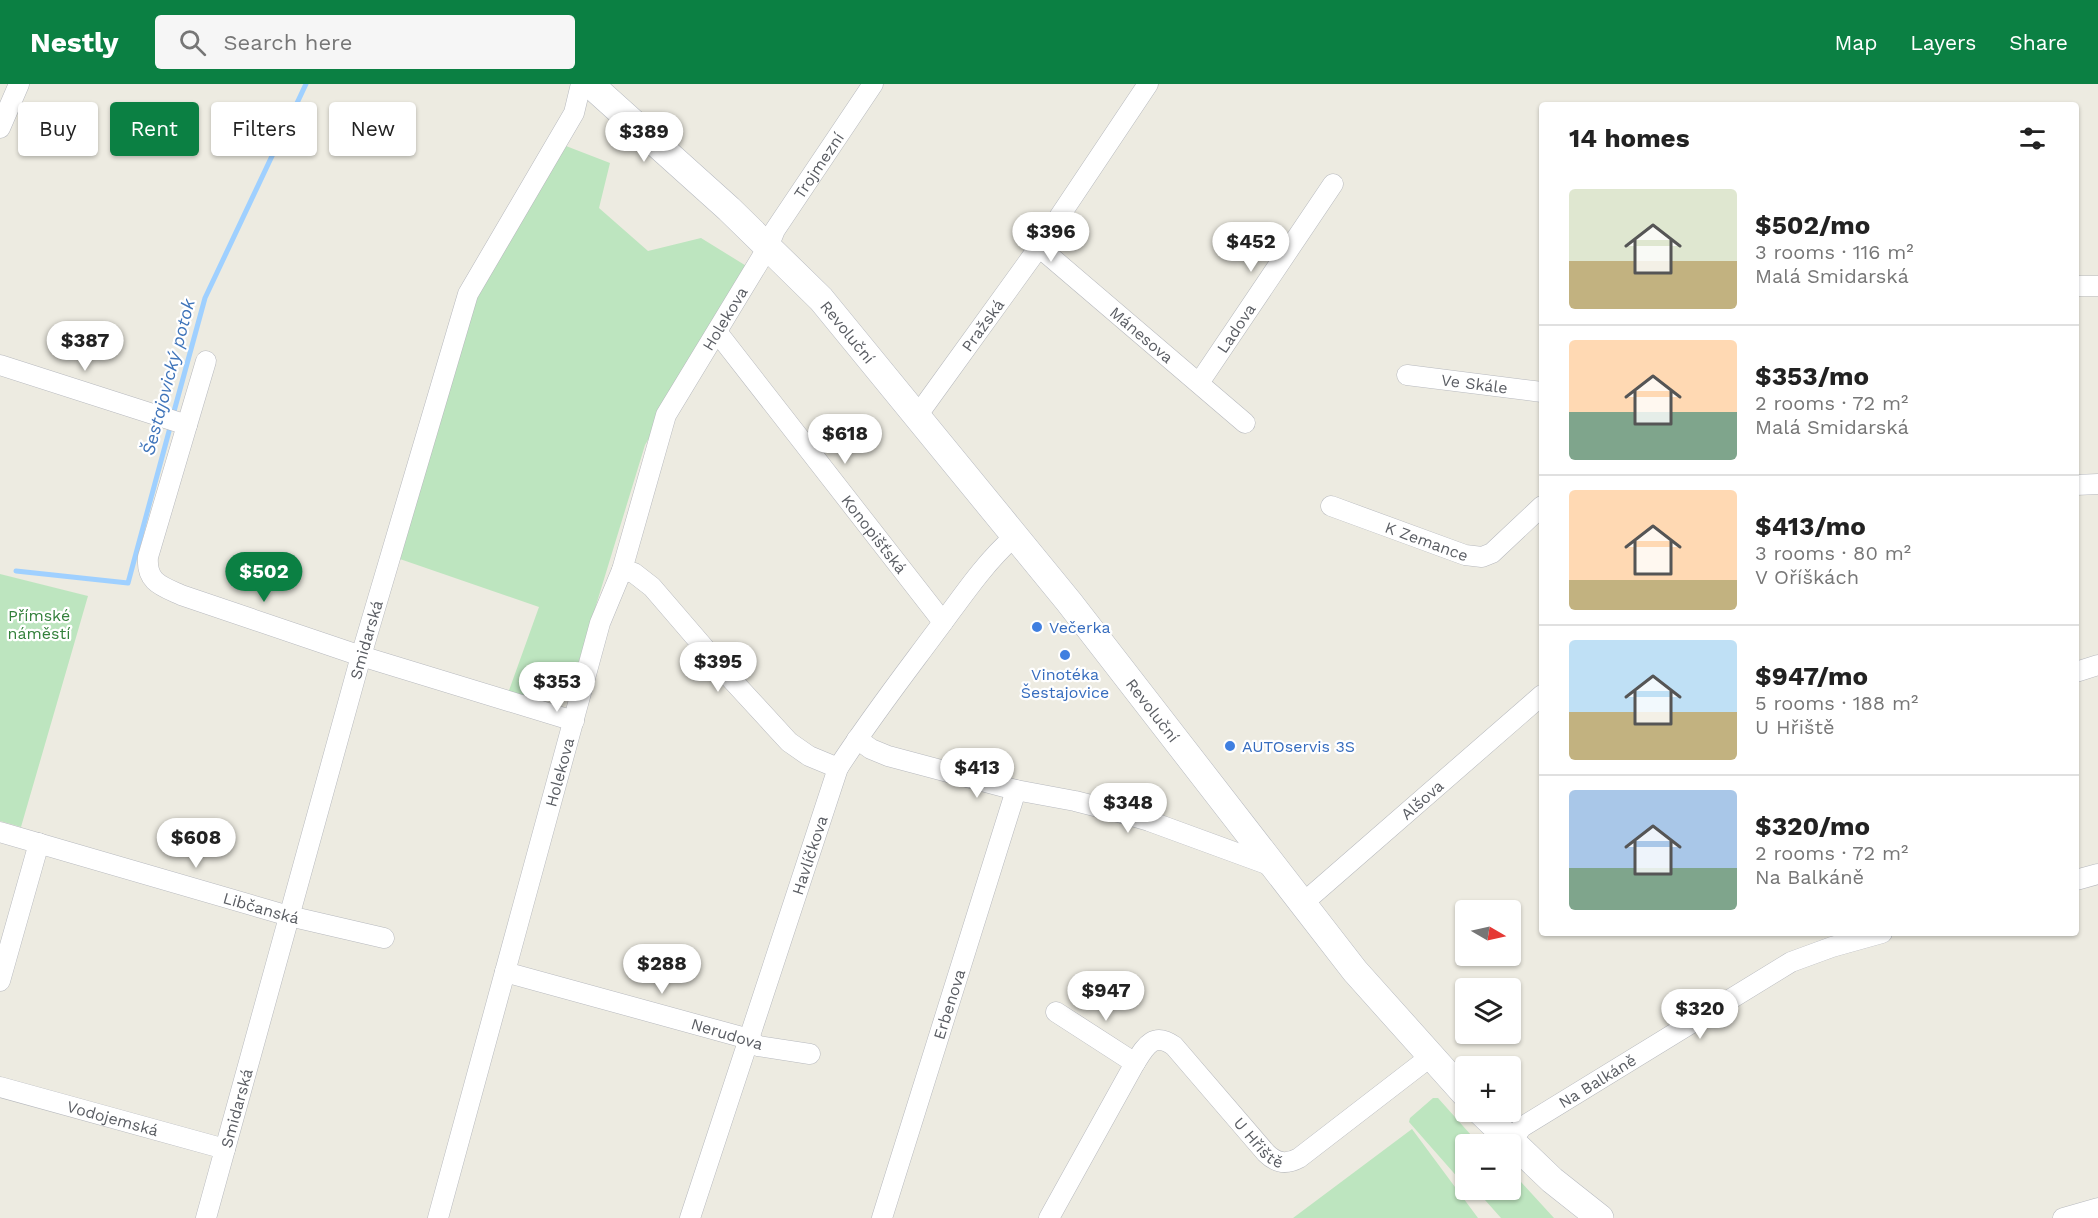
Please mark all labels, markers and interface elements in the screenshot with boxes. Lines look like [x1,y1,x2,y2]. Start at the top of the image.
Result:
search box [155,15,575,69]
text: Nestly [30,26,119,59]
icon: search [176,26,209,59]
text: Search here [224,30,352,55]
text: Map [1834,30,1877,55]
text: Layers [1910,30,1976,55]
text: Share [2009,30,2068,55]
chip: Buy [18,102,98,156]
chip: Rent [110,102,199,156]
chip: Filters [211,102,317,156]
chip: New [329,102,416,156]
pin: $389 [608,112,680,163]
text: $389 [619,119,669,143]
icon: filters [2016,122,2049,155]
text: 14 homes [1569,123,1690,153]
street label: Trojmezní [789,129,847,202]
text: $502/mo [1755,210,1870,240]
pin: $396 [1015,212,1087,263]
icon: home [1617,213,1689,285]
text: $396 [1026,219,1076,243]
pin: $452 [1215,222,1287,273]
text: $452 [1226,229,1276,253]
text: 3 rooms · 116 m² [1755,240,1914,264]
text: Malá Smidarská [1755,264,1909,288]
street label: Holekova [698,283,751,354]
water label: Šestajovický potok [137,295,199,458]
street label: Pražská [957,295,1008,355]
street label: Revoluční [817,297,879,367]
street label: Ladova [1212,300,1259,357]
street label: Mánesova [1106,302,1177,367]
pin: $387 [49,321,121,372]
text: $387 [61,328,109,352]
text: $353/mo [1755,361,1869,391]
icon: home [1617,364,1689,436]
street label: Ve Skále [1440,370,1509,397]
text: 2 rooms · 72 m² [1755,391,1908,415]
pin: $618 [809,414,881,465]
text: Malá Smidarská [1755,415,1909,439]
text: $618 [822,421,868,445]
street label: Konopišťská [838,491,911,577]
text: $413/mo [1755,511,1866,541]
icon: home [1617,514,1689,586]
street label: K Zemance [1383,517,1471,565]
text: 3 rooms · 80 m² [1755,541,1911,565]
pin: $502 [228,552,300,603]
text: $502 [239,559,289,583]
text: V Oříškách [1755,565,1859,589]
street label: Smidarská [346,598,386,681]
park label: Přímské náměstí [8,606,70,643]
place label: Večerka [1049,618,1111,637]
marker: Večerka [1030,620,1044,634]
pin: $395 [682,642,754,693]
marker: Vinotéka Šestajovice [1058,648,1072,662]
text: $395 [694,649,742,673]
text: $947/mo [1755,661,1868,691]
pin: $353 [521,662,593,713]
icon: home [1617,664,1689,736]
place label: Vinotéka Šestajovice [1021,665,1109,702]
text: $353 [533,669,581,693]
street label: Revoluční [1122,675,1183,746]
text: 5 rooms · 188 m² [1755,691,1918,715]
text: U Hřiště [1755,715,1835,739]
street label: Holekova [541,735,578,809]
place label: AUTOservis 3S [1242,737,1355,756]
marker: AUTOservis 3S [1223,739,1237,753]
pin: $413 [941,748,1013,799]
text: $413 [954,755,1000,779]
street label: Alšova [1397,776,1447,823]
pin: $348 [1092,783,1164,834]
text: $348 [1103,790,1153,814]
text: $320/mo [1755,811,1870,841]
street label: Havlíčkova [787,813,831,897]
icon: home [1617,814,1689,886]
pin: $608 [160,818,232,869]
text: $608 [171,825,221,849]
text: 2 rooms · 72 m² [1755,841,1908,865]
text: Na Balkáně [1755,865,1864,889]
street label: Libčanská [221,888,301,928]
north arrow [1455,900,1521,966]
map controls [1455,900,1521,1200]
pin: $288 [626,944,698,995]
text: $288 [637,951,687,975]
street label: Erbenova [929,967,969,1042]
pin: $947 [1070,971,1142,1022]
text: $947 [1081,978,1131,1002]
button: layers [1455,978,1521,1044]
pin: $320 [1664,989,1736,1040]
text: $320 [1675,996,1725,1020]
street label: Nerudova [689,1014,765,1054]
street label: Na Balkáně [1555,1050,1639,1112]
button: + [1455,1056,1521,1122]
street label: Smidarská [216,1066,256,1150]
street label: Vodojemská [65,1096,161,1140]
street label: U Hřiště [1230,1113,1286,1172]
button: − [1455,1134,1521,1200]

